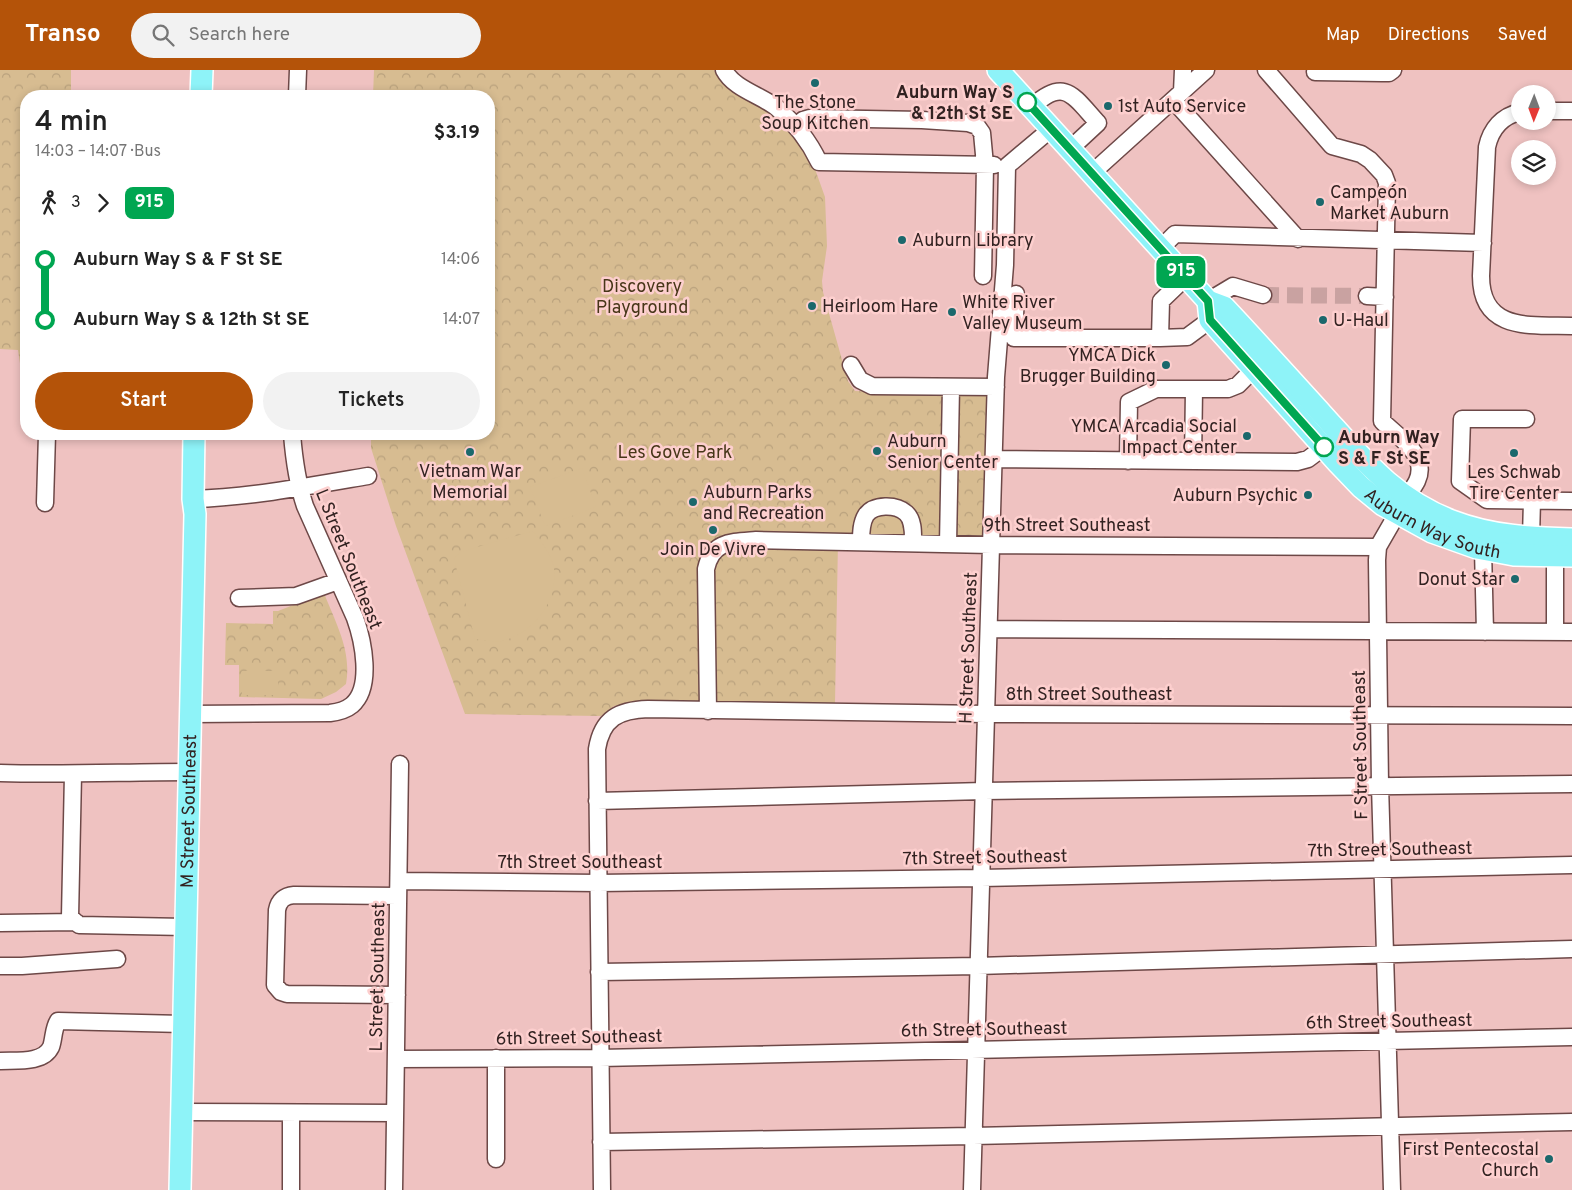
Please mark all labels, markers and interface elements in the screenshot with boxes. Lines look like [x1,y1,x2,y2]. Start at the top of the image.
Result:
search box [131,13,481,58]
text: Transo [25,20,101,50]
icon: search [149,21,177,49]
text: Search here [189,23,290,47]
text: Map [1326,24,1360,47]
text: Directions [1388,24,1470,47]
text: Saved [1498,24,1547,47]
marker: The Stone Soup Kitchen [809,77,821,89]
place label: Auburn Way S & 12th St SE [896,82,1013,126]
north arrow [1511,85,1556,130]
map controls [1511,85,1556,185]
place label: The Stone Soup Kitchen [761,92,869,136]
marker: Auburn Way S & 12th St SE [1017,92,1037,112]
place label: 1st Auto Service [1118,96,1246,119]
marker: 1st Auto Service [1102,100,1114,112]
text: 4 min [35,105,108,141]
text: $3.19 [434,121,480,145]
button: layers [1511,140,1556,185]
text: 14:03 – 14:07 · Bus [35,142,161,162]
place label: Campeón Market Auburn [1330,182,1449,226]
icon: walk [35,189,63,217]
icon: forward [89,189,117,217]
text: 915 [135,191,164,214]
text: 3 [71,193,81,213]
marker: Campeón Market Auburn [1314,196,1326,208]
place label: Auburn Library [912,230,1034,253]
marker: Auburn Library [896,234,908,246]
text: Auburn Way S & F St SE [73,248,283,272]
text: 14:06 [441,250,480,270]
line badge: 915 [1152,256,1210,288]
text: 915 [1166,260,1196,283]
park label: Discovery Playground [596,276,688,320]
place label: White River Valley Museum [962,292,1083,336]
place label: Heirloom Hare [822,296,938,319]
marker: Heirloom Hare [806,300,818,312]
marker: White River Valley Museum [946,306,958,318]
text: Auburn Way S & 12th St SE [73,308,309,332]
text: 14:07 [443,310,480,330]
place label: U-Haul [1333,310,1389,333]
marker: U-Haul [1317,314,1329,326]
place label: YMCA Dick Brugger Building [1020,345,1156,389]
marker: YMCA Dick Brugger Building [1160,359,1172,371]
button: Start [35,372,253,430]
button: Tickets [263,372,480,430]
place label: YMCA Arcadia Social Impact Center [1071,416,1237,460]
place label: Auburn Way S & F St SE [1338,427,1440,471]
marker: YMCA Arcadia Social Impact Center [1241,430,1253,442]
place label: Auburn Senior Center [887,431,998,475]
marker: Auburn Way S & F St SE [1314,437,1334,457]
park label: Les Gove Park [618,442,732,465]
marker: Auburn Senior Center [871,445,883,457]
marker: Vietnam War Memorial [464,446,476,458]
marker: Les Schwab Tire Center [1508,447,1520,459]
place label: Vietnam War Memorial [419,461,521,505]
place label: Les Schwab Tire Center [1467,462,1561,506]
place label: Auburn Parks and Recreation [703,482,824,526]
street label: Auburn Way South [1358,484,1502,565]
place label: Auburn Psychic [1173,485,1298,508]
street label: L Street Southeast [309,486,386,633]
marker: Auburn Psychic [1302,489,1314,501]
marker: Auburn Parks and Recreation [687,496,699,508]
street label: 9th Street Southeast [984,515,1150,538]
marker: Join De Vivre [707,524,719,536]
place label: Join De Vivre [660,539,766,562]
place label: Donut Star [1418,569,1505,592]
street label: H Street Southeast [955,572,984,725]
marker: Donut Star [1509,573,1521,585]
street label: F Street Southeast [1349,670,1374,820]
street label: 8th Street Southeast [1006,684,1172,707]
street label: M Street Southeast [177,734,203,888]
street label: 7th Street Southeast [1307,838,1473,863]
street label: 7th Street Southeast [902,846,1068,871]
street label: 7th Street Southeast [497,852,663,875]
street label: L Street Southeast [366,902,391,1052]
street label: 6th Street Southeast [1305,1010,1473,1035]
street label: 6th Street Southeast [900,1018,1068,1043]
street label: 6th Street Southeast [495,1026,663,1051]
place label: First Pentecostal Church [1402,1139,1539,1183]
marker: First Pentecostal Church [1543,1153,1555,1165]

